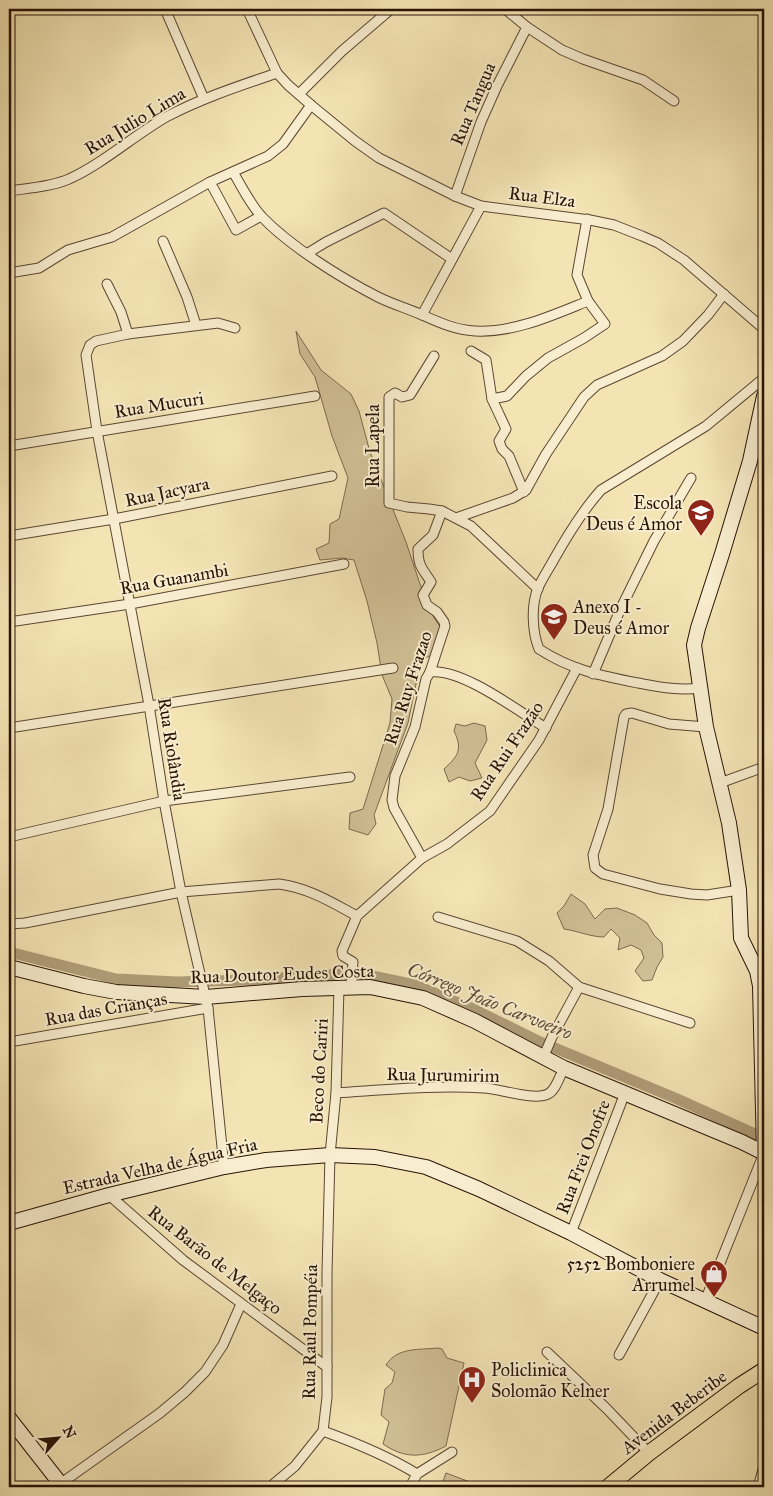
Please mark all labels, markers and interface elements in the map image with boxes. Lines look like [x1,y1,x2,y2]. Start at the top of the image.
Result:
street label: Rua Tangua [446,59,501,149]
street label: Rua Julio Lima [81,82,190,161]
street label: Rua Elza [507,182,577,212]
street label: Rua Mucuri [113,387,205,423]
street label: Rua Lapela [362,404,384,488]
street label: Rua Jacyara [123,472,212,513]
place label: Escola Deus é Amor [586,492,682,535]
school or university icon: Escola Deus é Amor [686,498,716,537]
street label: Rua Guanambi [118,559,230,599]
place label: Anexo I - Deus é Amor [572,596,669,639]
school or university icon: Anexo I - Deus é Amor [539,602,569,641]
street label: Rua Ruy Frazao [379,628,437,748]
street label: Rua Riolândia [153,696,191,802]
street label: Rua Rui Frazão [466,697,548,805]
water label: Córrego João Carvoeiro [404,957,576,1045]
street label: Rua Doutor Eudes Costa [190,960,375,988]
street label: Rua das Crianças [43,987,169,1031]
street label: Beco do Cariri [305,1018,333,1124]
street label: Rua Jurumirim [386,1063,500,1088]
street label: Rua Frei Onofre [551,1097,615,1217]
street label: Estrada Velha de Água Fria [60,1131,260,1200]
street label: Rua Barão de Melgaço [143,1201,287,1320]
place label: 5252 Bomboniere Arrumel [567,1253,695,1296]
shop icon: 5252 Bomboniere Arrumel [699,1259,729,1298]
street label: Rua Raul Pompéia [298,1264,322,1400]
place label: Policlinica Solomão Kelner [491,1359,609,1402]
hospital icon: Policlinica Solomão Kelner [457,1365,487,1404]
street label: Avenida Beberibe [616,1365,731,1459]
north arrow [32,1414,82,1464]
text: N [59,1423,79,1442]

